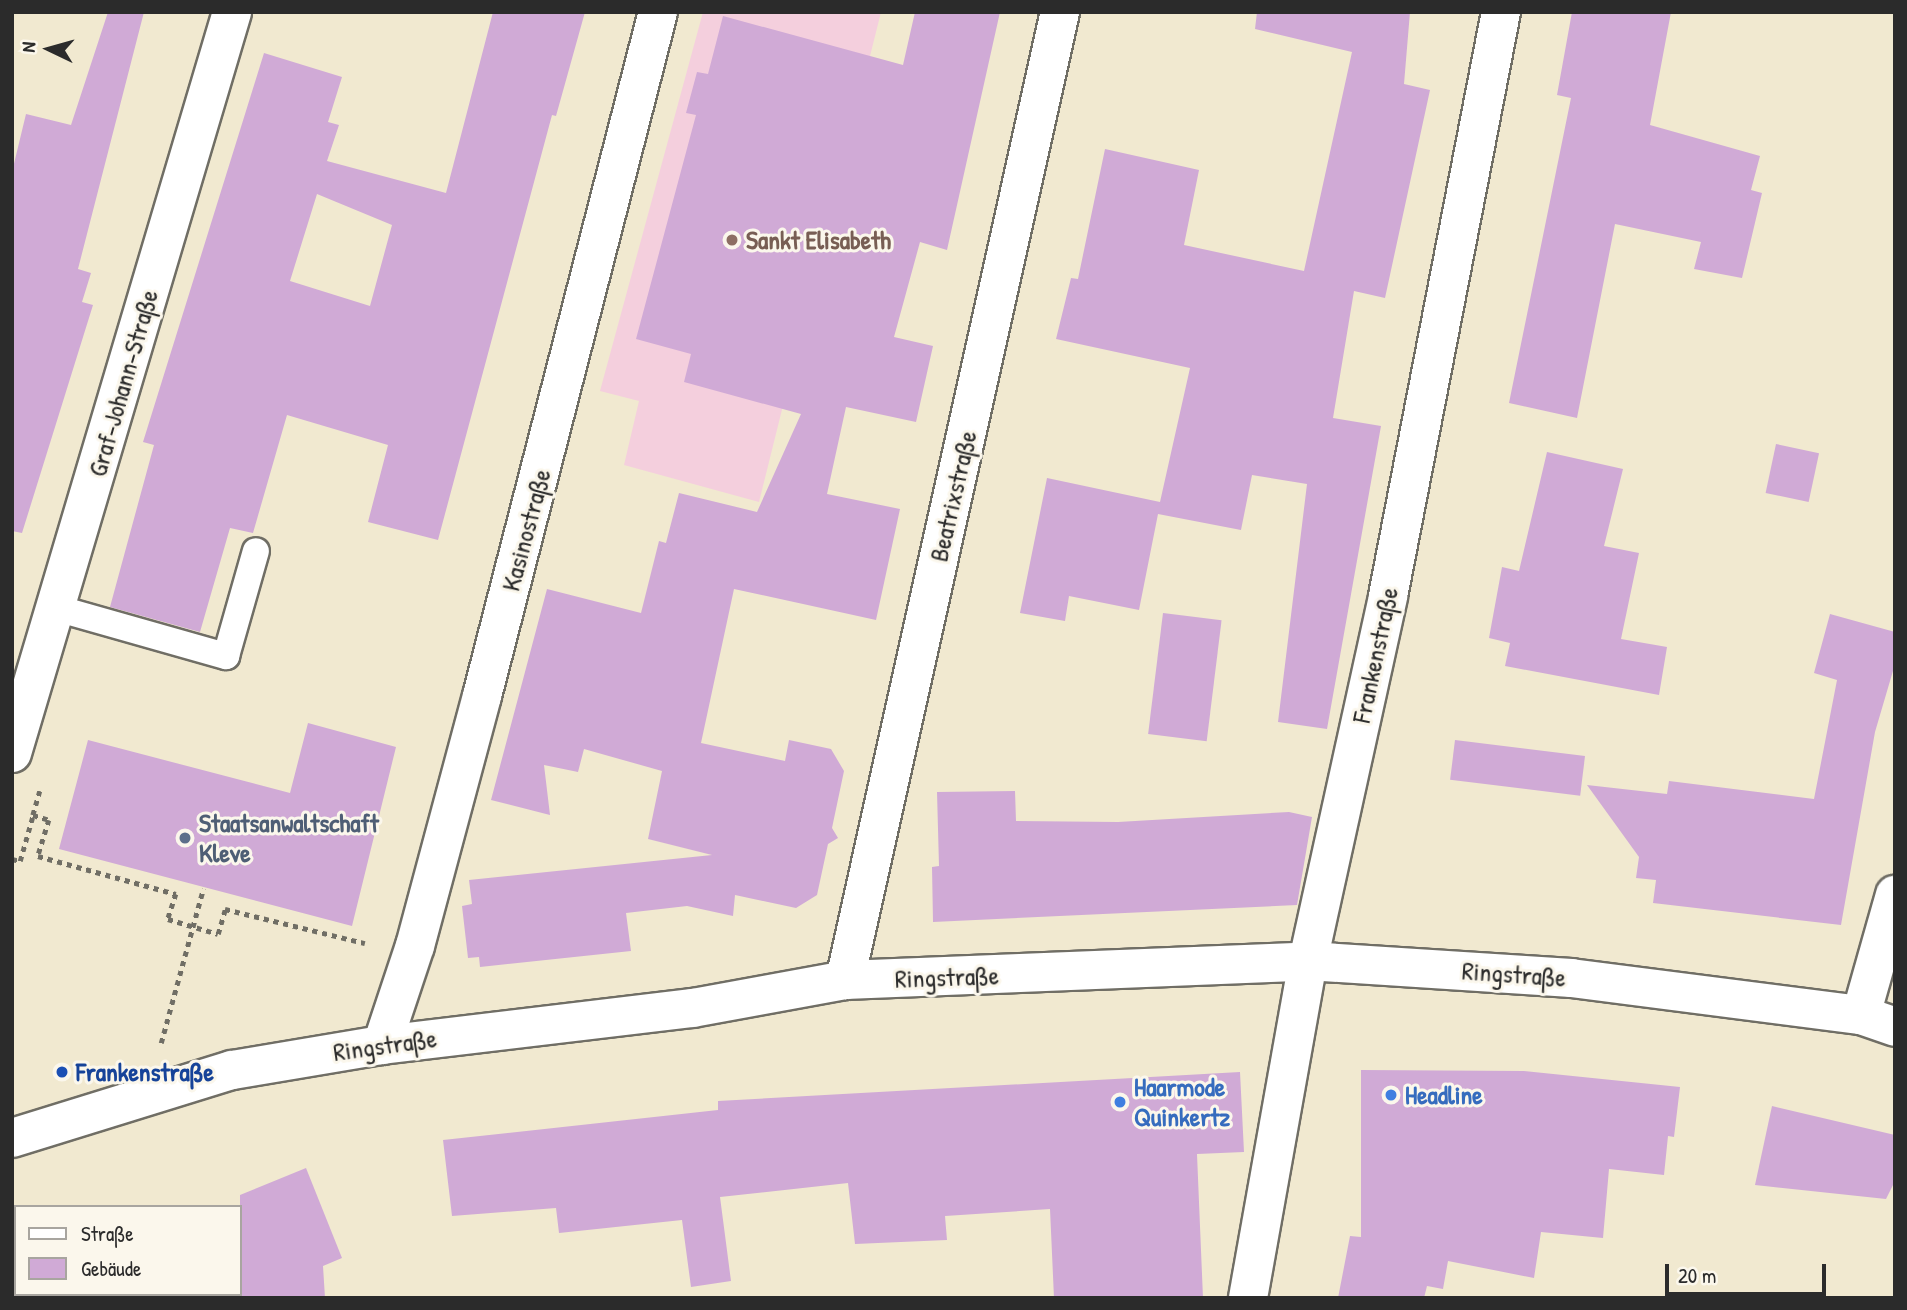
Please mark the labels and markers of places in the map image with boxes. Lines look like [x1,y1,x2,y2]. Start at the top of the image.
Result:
place label: Sankt Elisabeth [746,224,891,256]
marker: Sankt Elisabeth [724,232,740,248]
place label: Staatsanwaltschaft Kleve [199,807,379,868]
marker: Staatsanwaltschaft Kleve [177,830,193,846]
place label: Frankenstraße [76,1056,214,1088]
marker: Frankenstraße [54,1064,70,1080]
place label: Haarmode Quinkertz [1134,1071,1230,1132]
place label: Headline [1405,1079,1483,1111]
marker: Headline [1383,1087,1399,1103]
marker: Haarmode Quinkertz [1112,1094,1128,1110]

